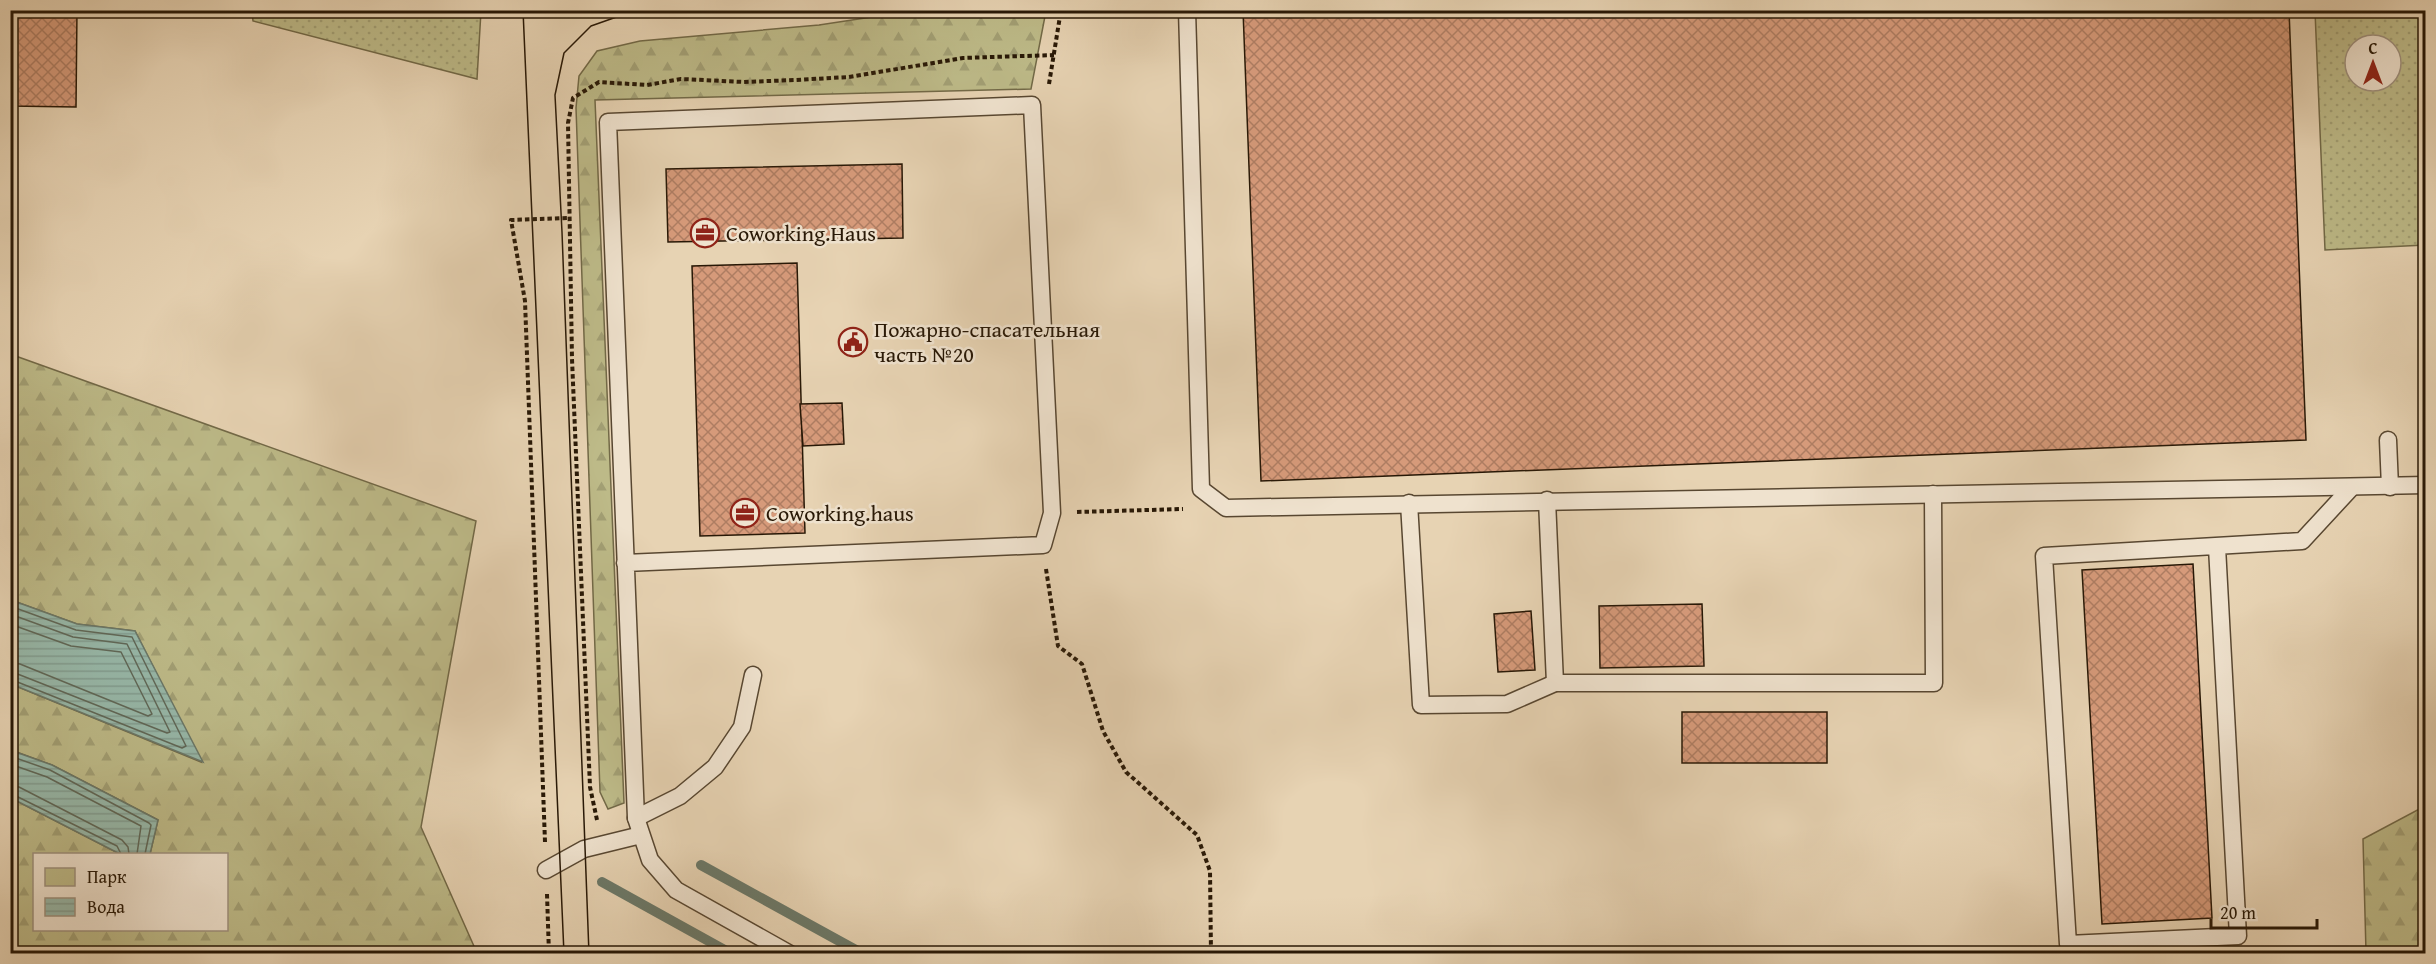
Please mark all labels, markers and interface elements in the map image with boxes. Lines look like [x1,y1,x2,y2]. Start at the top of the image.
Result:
north arrow [2343,33,2403,93]
text: С [2368,36,2378,60]
office icon: Coworking.Haus [689,217,721,249]
place label: Coworking.Haus [726,217,876,249]
place label: Пожарно-спасательная часть №20 [874,313,1100,370]
public building icon: Пожарно-спасательная часть №20 [837,326,869,358]
office icon: Coworking.haus [729,497,761,529]
place label: Coworking.haus [766,497,914,529]
legend [33,853,228,931]
text: Парк [87,863,127,890]
scale bar [2211,892,2318,930]
text: Вода [87,893,125,920]
text: 20 m [2220,899,2256,926]

